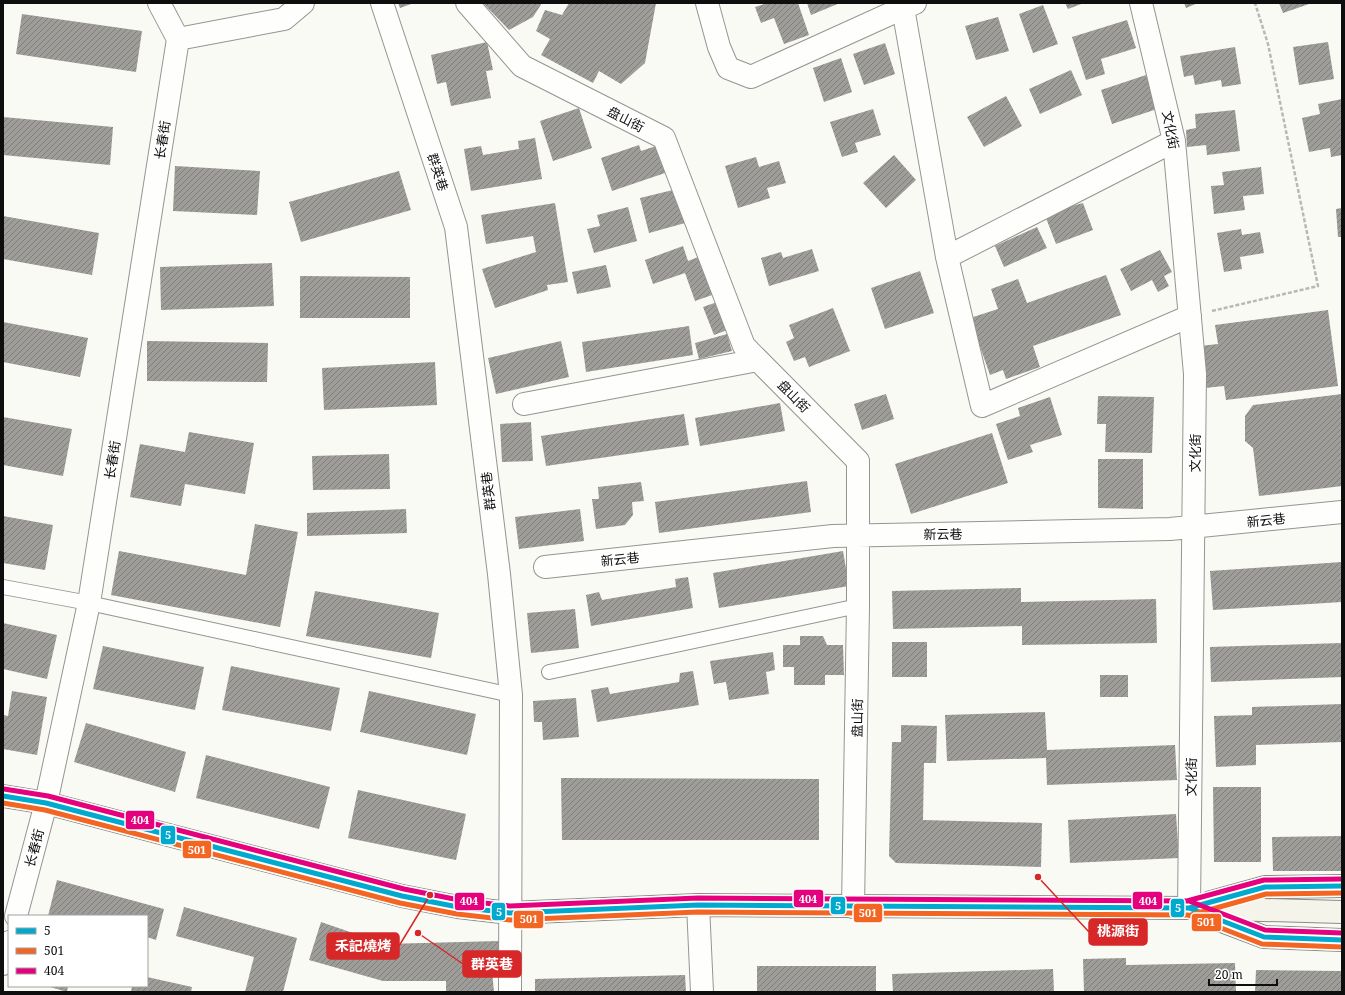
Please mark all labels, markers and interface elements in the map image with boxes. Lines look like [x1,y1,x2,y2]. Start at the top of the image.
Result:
street label: 盘山街 [605,102,647,136]
street label: 文化街 [1158,109,1184,151]
street label: 长春街 [150,119,174,161]
street label: 群英巷 [423,151,453,193]
street label: 盘山街 [774,376,814,416]
street label: 文化街 [1186,433,1204,473]
street label: 长春街 [100,439,124,481]
street label: 群英巷 [477,471,499,511]
street label: 新云巷 [1246,509,1286,531]
street label: 新云巷 [923,525,963,543]
street label: 新云巷 [600,548,640,570]
street label: 盘山街 [848,698,866,738]
street label: 文化街 [1182,757,1200,797]
line badge: 404 [125,810,155,830]
text: 404 [131,812,149,827]
line badge: 5 [160,825,176,845]
street label: 长春街 [20,827,48,869]
text: 5 [165,827,171,842]
line badge: 501 [182,840,212,859]
text: 501 [188,842,206,857]
line badge: 404 [793,889,824,908]
text: 404 [799,891,817,906]
line badge: 404 [1132,891,1163,910]
line badge: 404 [454,892,485,911]
text: 404 [460,893,478,908]
text: 404 [1139,893,1157,908]
line badge: 5 [830,896,846,915]
text: 5 [835,898,841,913]
line badge: 5 [1170,898,1185,918]
text: 5 [1175,900,1181,915]
line badge: 5 [491,902,506,921]
line badge: 501 [853,903,883,923]
text: 5 [496,904,502,919]
text: 501 [859,905,877,920]
line badge: 501 [513,910,544,929]
text: 501 [520,911,538,926]
line badge: 501 [1191,913,1222,932]
text: 501 [1197,914,1215,929]
legend [8,915,148,987]
callout: 桃源街 [1089,919,1147,945]
text: 桃源街 [1097,921,1139,940]
text: 5 [44,922,51,939]
callout: 禾記燒烤 [327,933,399,959]
text: 禾記燒烤 [335,936,391,955]
text: 501 [44,942,64,959]
callout: 群英巷 [463,951,521,977]
text: 群英巷 [471,954,513,973]
scale bar [1209,961,1277,987]
text: 404 [44,962,64,979]
text: 20 m [1215,966,1243,983]

